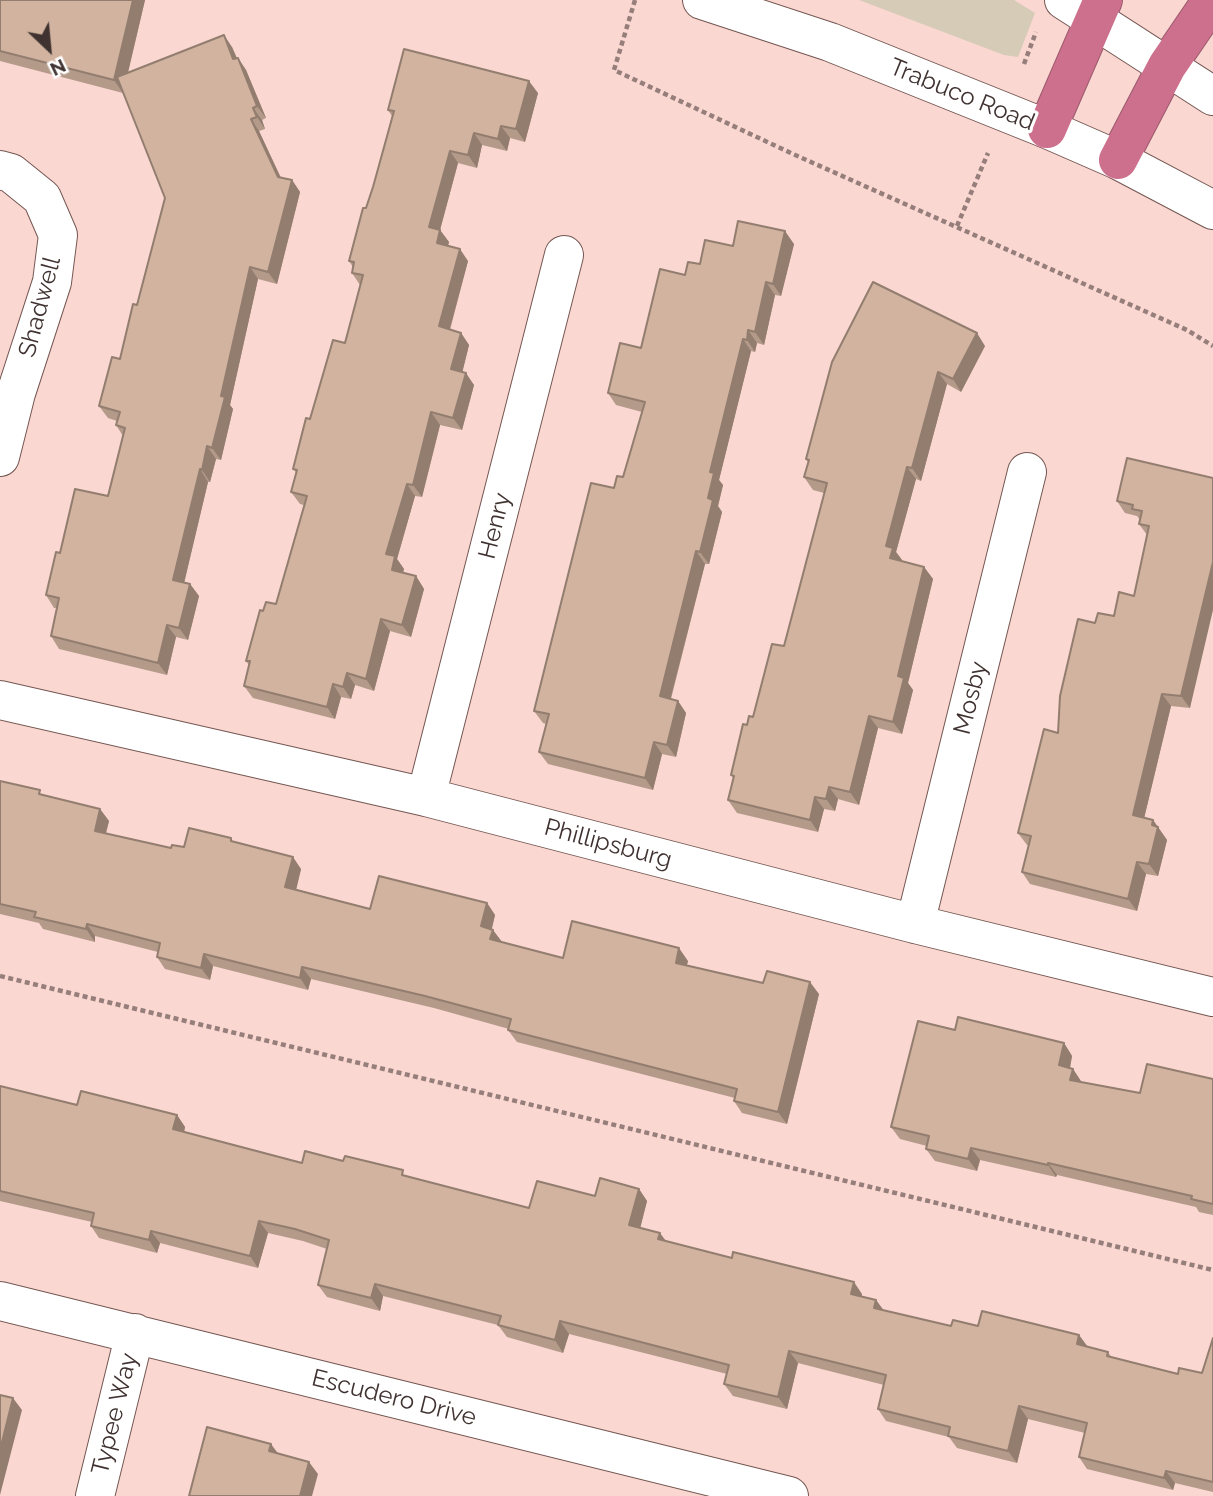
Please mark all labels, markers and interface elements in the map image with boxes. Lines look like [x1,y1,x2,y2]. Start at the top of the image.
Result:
north arrow [14,14,84,84]
street label: Trabuco Road [885,53,1039,137]
text: N [47,55,70,81]
street label: Shadwell [13,254,67,360]
street label: Henry [473,490,517,562]
street label: Mosby [948,659,994,737]
street label: Phillipsburg [541,813,675,875]
street label: Typee Way [86,1350,144,1478]
street label: Escudero Drive [309,1364,479,1432]

